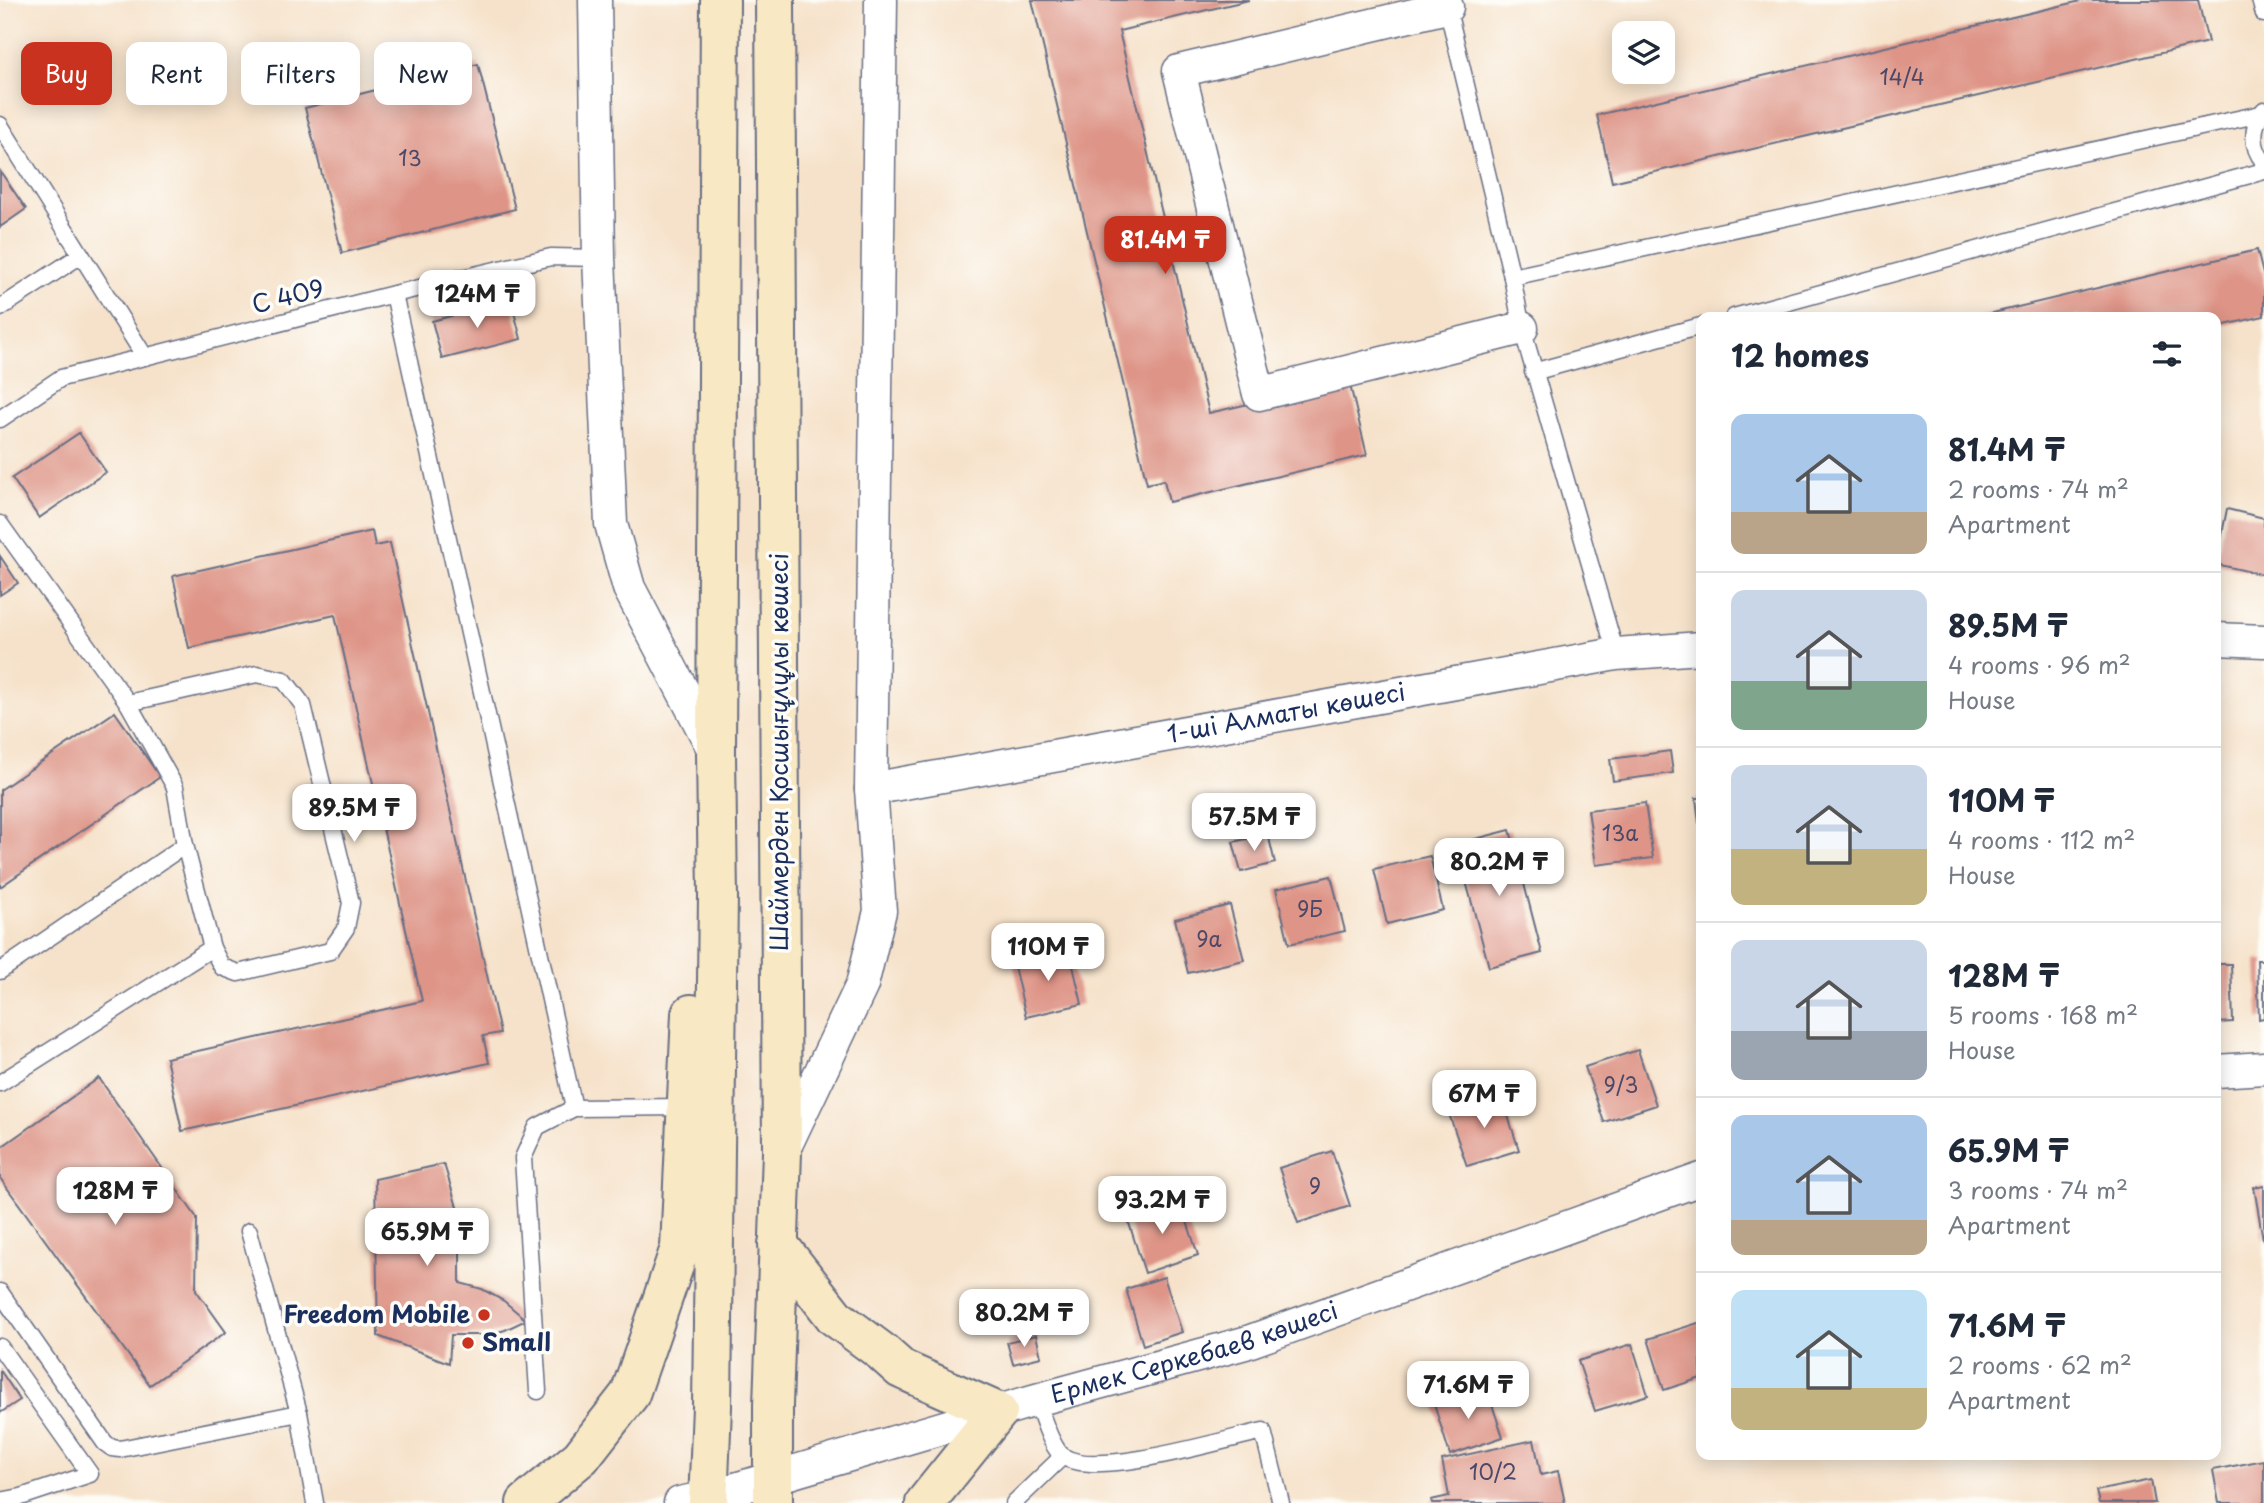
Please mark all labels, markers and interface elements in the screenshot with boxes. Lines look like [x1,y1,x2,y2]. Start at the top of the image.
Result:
map controls [1612,21,1675,84]
button: layers [1612,21,1675,84]
chip: Buy [21,42,112,105]
chip: Rent [126,42,227,105]
chip: Filters [241,42,360,105]
chip: New [374,42,472,105]
house number: 14/4 [1879,60,1925,92]
house number: 13 [398,141,422,173]
pin: 81.4M ₸ [1100,216,1230,276]
text: 81.4M ₸ [1120,221,1210,256]
street label: С 409 [248,269,327,321]
pin: 124M ₸ [420,270,534,330]
text: 124M ₸ [434,275,520,310]
text: 12 homes [1731,332,1869,377]
icon: filters [2148,335,2186,373]
text: 81.4M ₸ [1948,426,2065,471]
icon: home [1787,442,1871,526]
text: 2 rooms · 74 m² [1948,471,2129,506]
text: Apartment [1948,506,2071,541]
street label: Шаймерден Қосшығұлұлы көшесі [760,553,796,951]
text: 89.5M ₸ [1948,602,2067,647]
icon: home [1787,618,1871,702]
text: 4 rooms · 96 m² [1948,647,2131,682]
street label: 1-ші Алматы көшесі [1164,673,1408,751]
text: House [1948,682,2015,717]
text: 110M ₸ [1948,777,2054,822]
pin: 89.5M ₸ [289,784,419,844]
text: 89.5M ₸ [308,789,400,824]
icon: home [1787,793,1871,877]
pin: 57.5M ₸ [1189,794,1319,853]
text: 57.5M ₸ [1208,798,1300,833]
house number: 13а [1602,816,1638,848]
text: 4 rooms · 112 m² [1948,822,2135,857]
pin: 80.2M ₸ [1434,838,1564,898]
text: 80.2M ₸ [1450,843,1548,878]
text: House [1948,857,2015,892]
house number: 9Б [1297,892,1323,924]
house number: 9а [1196,922,1222,954]
pin: 110M ₸ [991,923,1105,983]
text: 110M ₸ [1007,928,1089,963]
text: 128M ₸ [1948,952,2059,997]
icon: home [1787,968,1871,1052]
text: 5 rooms · 168 m² [1948,997,2138,1032]
text: House [1948,1032,2015,1067]
house number: 9/3 [1604,1068,1638,1100]
pin: 67M ₸ [1435,1070,1533,1130]
text: 67M ₸ [1448,1075,1520,1110]
text: 65.9M ₸ [1948,1127,2068,1172]
icon: home [1787,1143,1871,1227]
pin: 128M ₸ [58,1168,172,1227]
house number: 9 [1309,1169,1321,1201]
text: 128M ₸ [73,1172,157,1207]
text: 3 rooms · 74 m² [1948,1172,2128,1207]
pin: 93.2M ₸ [1097,1176,1227,1236]
text: 93.2M ₸ [1114,1181,1210,1216]
text: Apartment [1948,1207,2071,1242]
pin: 65.9M ₸ [362,1208,492,1268]
text: 65.9M ₸ [381,1213,473,1248]
pin: 80.2M ₸ [959,1290,1089,1349]
street label: Ермек Серкебаев көшесі [1046,1291,1343,1411]
text: 80.2M ₸ [975,1294,1073,1329]
place label: Freedom Mobile [284,1295,470,1331]
text: 71.6M ₸ [1948,1302,2065,1347]
marker: Freedom Mobile [476,1307,492,1323]
icon: home [1787,1318,1871,1402]
place label: Small [482,1323,551,1359]
marker: Small [460,1335,476,1351]
text: 2 rooms · 62 m² [1948,1347,2132,1382]
pin: 71.6M ₸ [1403,1362,1533,1421]
text: 71.6M ₸ [1423,1366,1513,1401]
text: Apartment [1948,1382,2071,1417]
house number: 10/2 [1469,1455,1517,1487]

